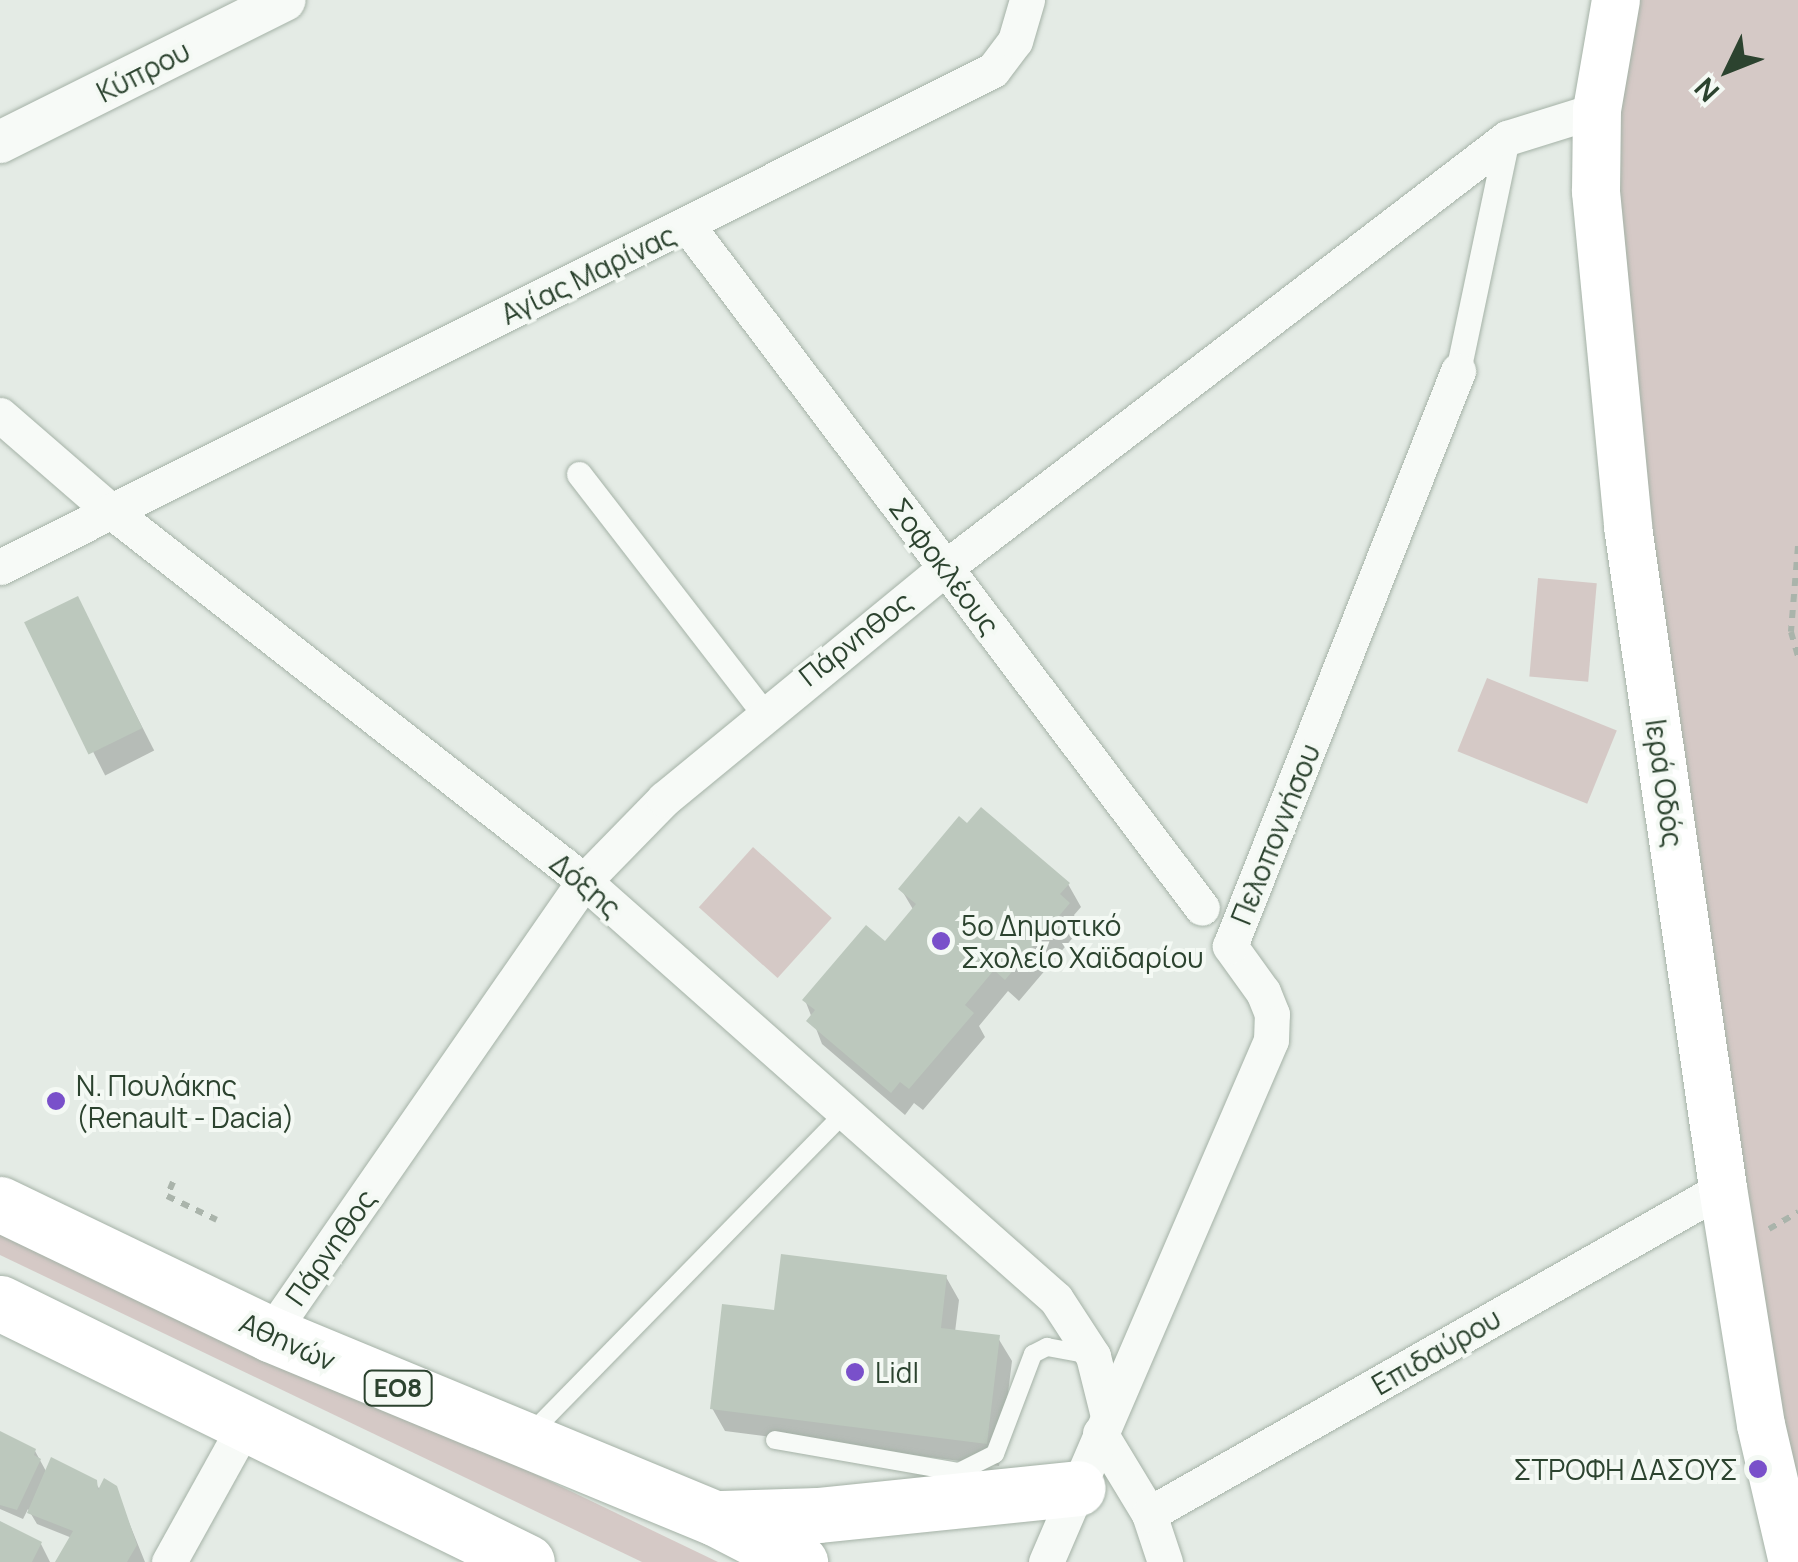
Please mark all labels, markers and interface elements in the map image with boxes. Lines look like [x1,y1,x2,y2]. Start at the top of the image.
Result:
north arrow [1678,20,1778,120]
street label: Κύπρου [91,33,195,109]
text: N [1685,70,1727,111]
street label: Αγίας Μαρίνας [495,217,681,331]
street label: Σοφοκλέους [883,491,1007,641]
street label: Πάρνηθος [792,584,918,692]
street label: Ιερά Οδός [1639,717,1691,849]
street label: Πελοποννήσου [1224,739,1326,929]
street label: Δόξης [544,846,628,924]
place label: 5ο Δημοτικό Σχολείο Χαϊδαρίου [961,908,1204,974]
marker: 5ο Δημοτικό Σχολείο Χαϊδαρίου [930,930,952,952]
place label: Ν. Πουλάκης (Renault - Dacia) [76,1068,294,1134]
marker: Ν. Πουλάκης (Renault - Dacia) [45,1090,67,1112]
street label: Πάρνηθος [278,1183,382,1311]
street label: Επιδαύρου [1366,1301,1506,1401]
street label: Αθηνών [235,1305,341,1377]
place label: Lidl [875,1355,919,1389]
marker: Lidl [844,1361,866,1383]
road number: ΕΟ8 [363,1368,433,1408]
place label: ΣΤΡΟΦΗ ΔΑΣΟΥΣ [1513,1452,1738,1486]
marker: ΣΤΡΟΦΗ ΔΑΣΟΥΣ [1747,1458,1769,1480]

